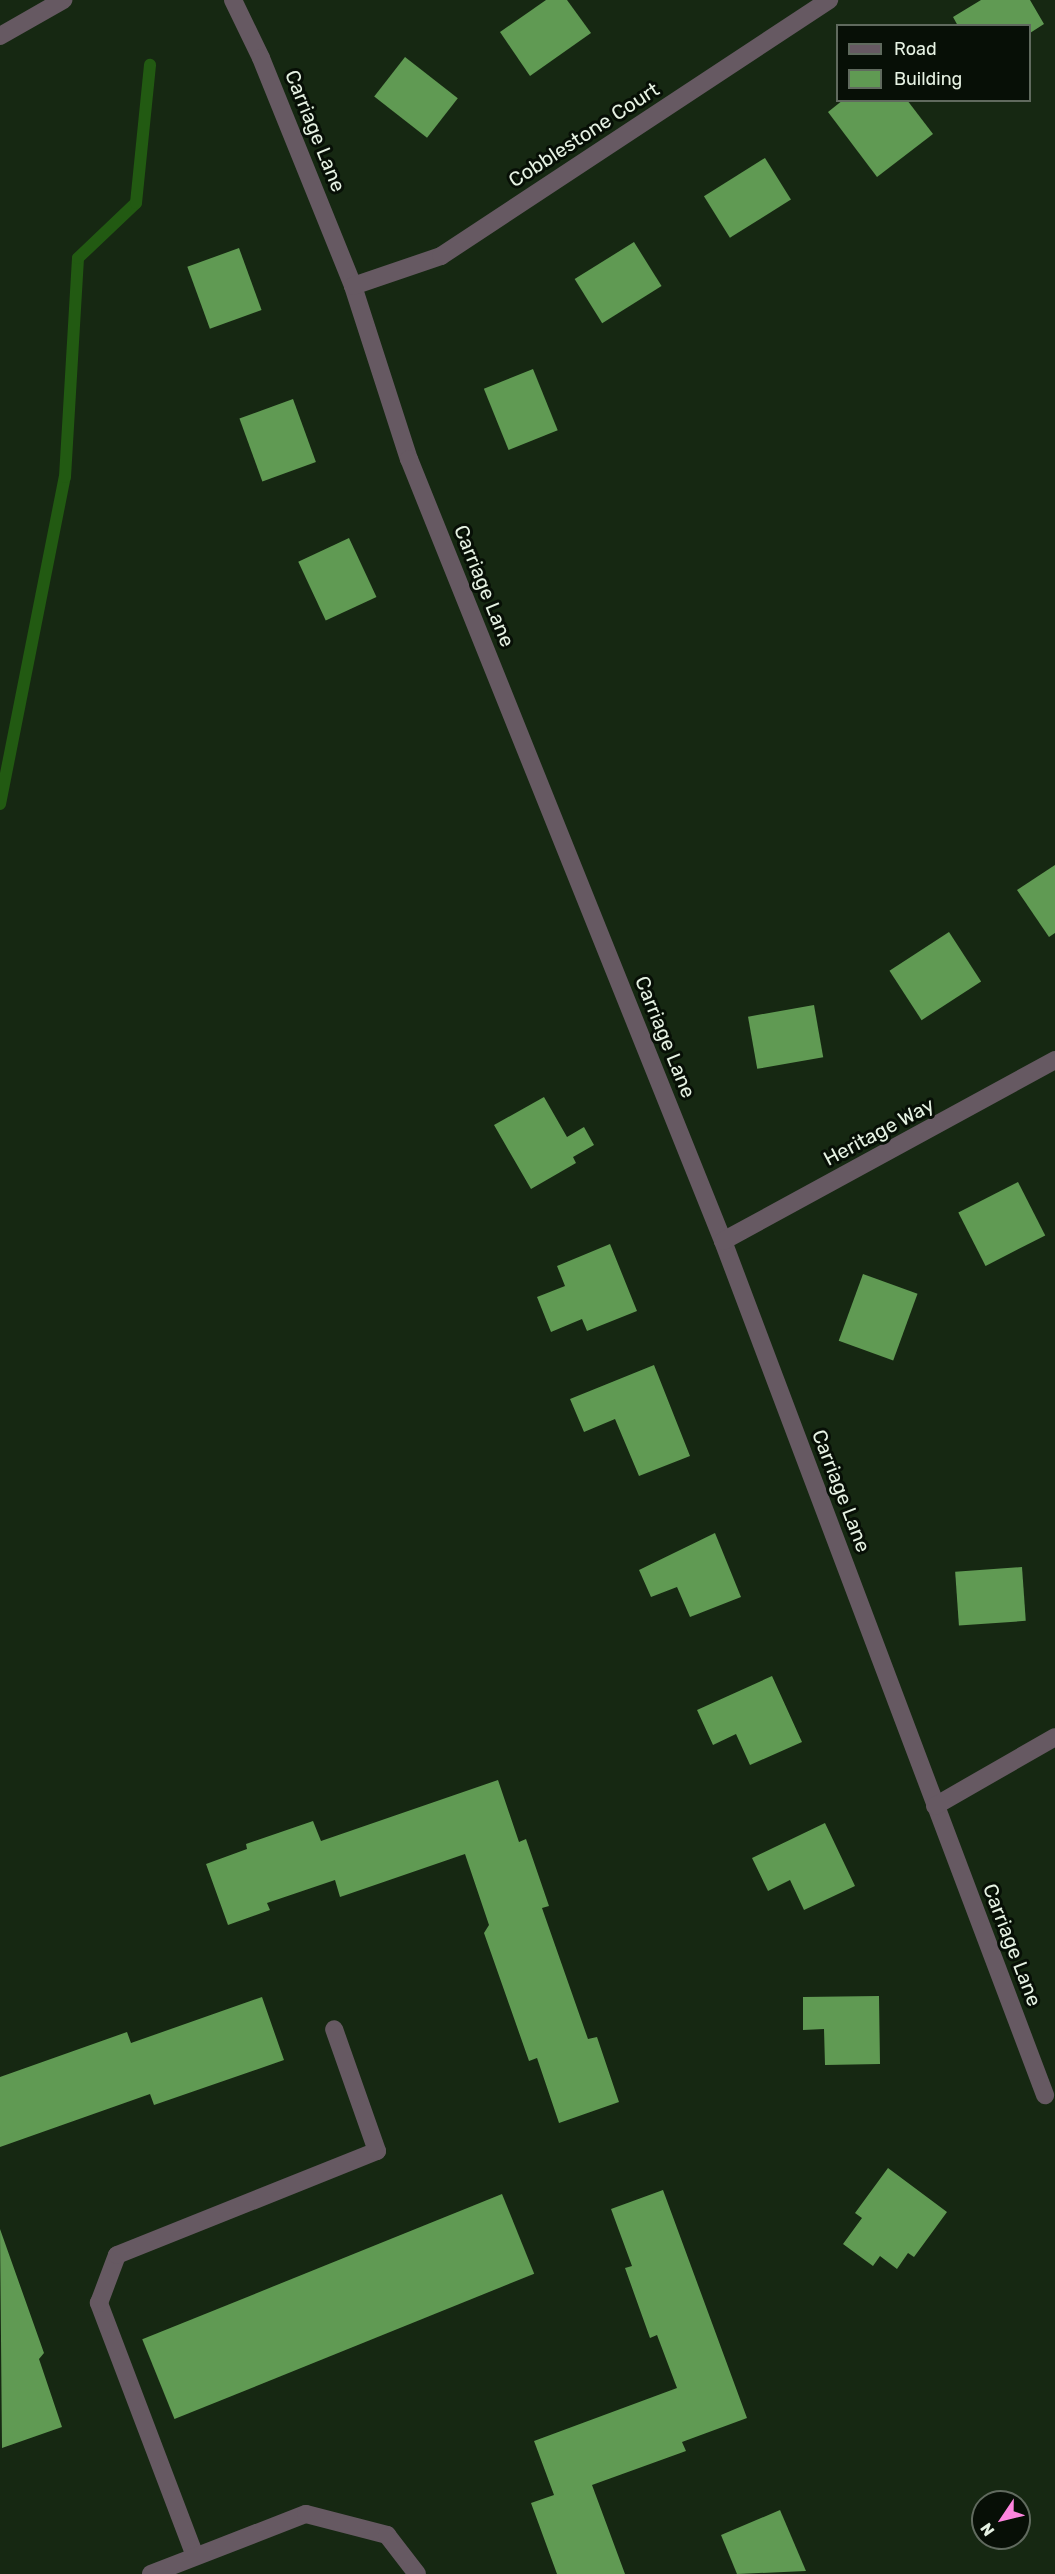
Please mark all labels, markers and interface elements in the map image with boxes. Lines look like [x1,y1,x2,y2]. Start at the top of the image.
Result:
legend [836,24,1031,102]
text: Road [894,38,937,60]
street label: Carriage Lane [280,67,350,195]
text: Building [894,68,962,90]
street label: Cobblestone Court [504,77,664,193]
street label: Carriage Lane [449,522,519,650]
street label: Carriage Lane [630,973,700,1101]
street label: Heritage Way [819,1093,939,1171]
street label: Carriage Lane [807,1426,875,1556]
street label: Carriage Lane [978,1880,1046,2010]
north arrow [971,2490,1031,2550]
text: N [976,2519,999,2540]

